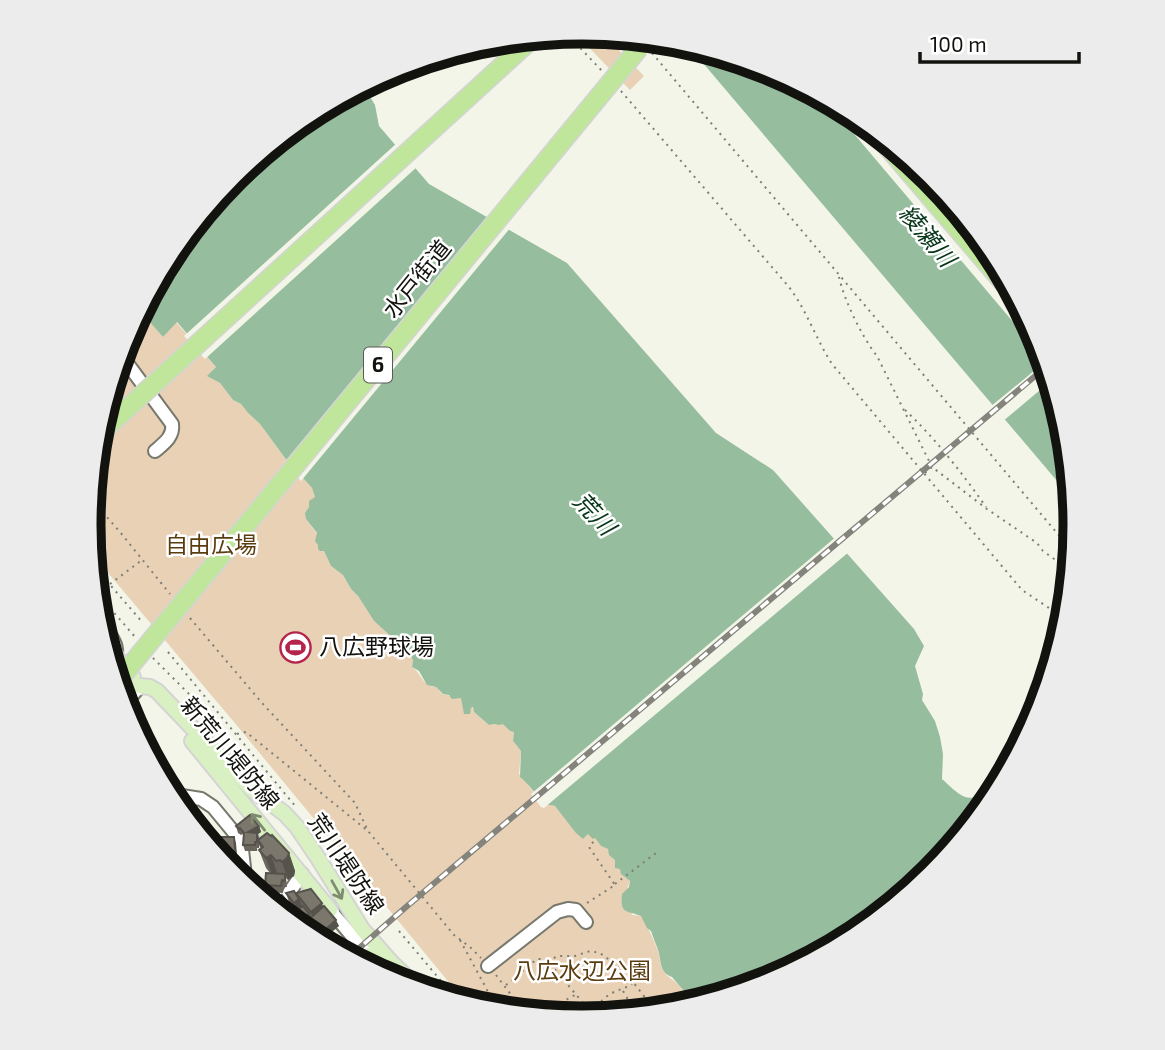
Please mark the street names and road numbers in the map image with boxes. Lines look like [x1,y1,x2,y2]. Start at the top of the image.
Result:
street label: 水戸街道 [376,234,456,323]
road number: 6 [364,348,392,382]
street label: 新荒川堤防線 [176,691,286,814]
street label: 荒川堤防線 [303,808,391,919]

